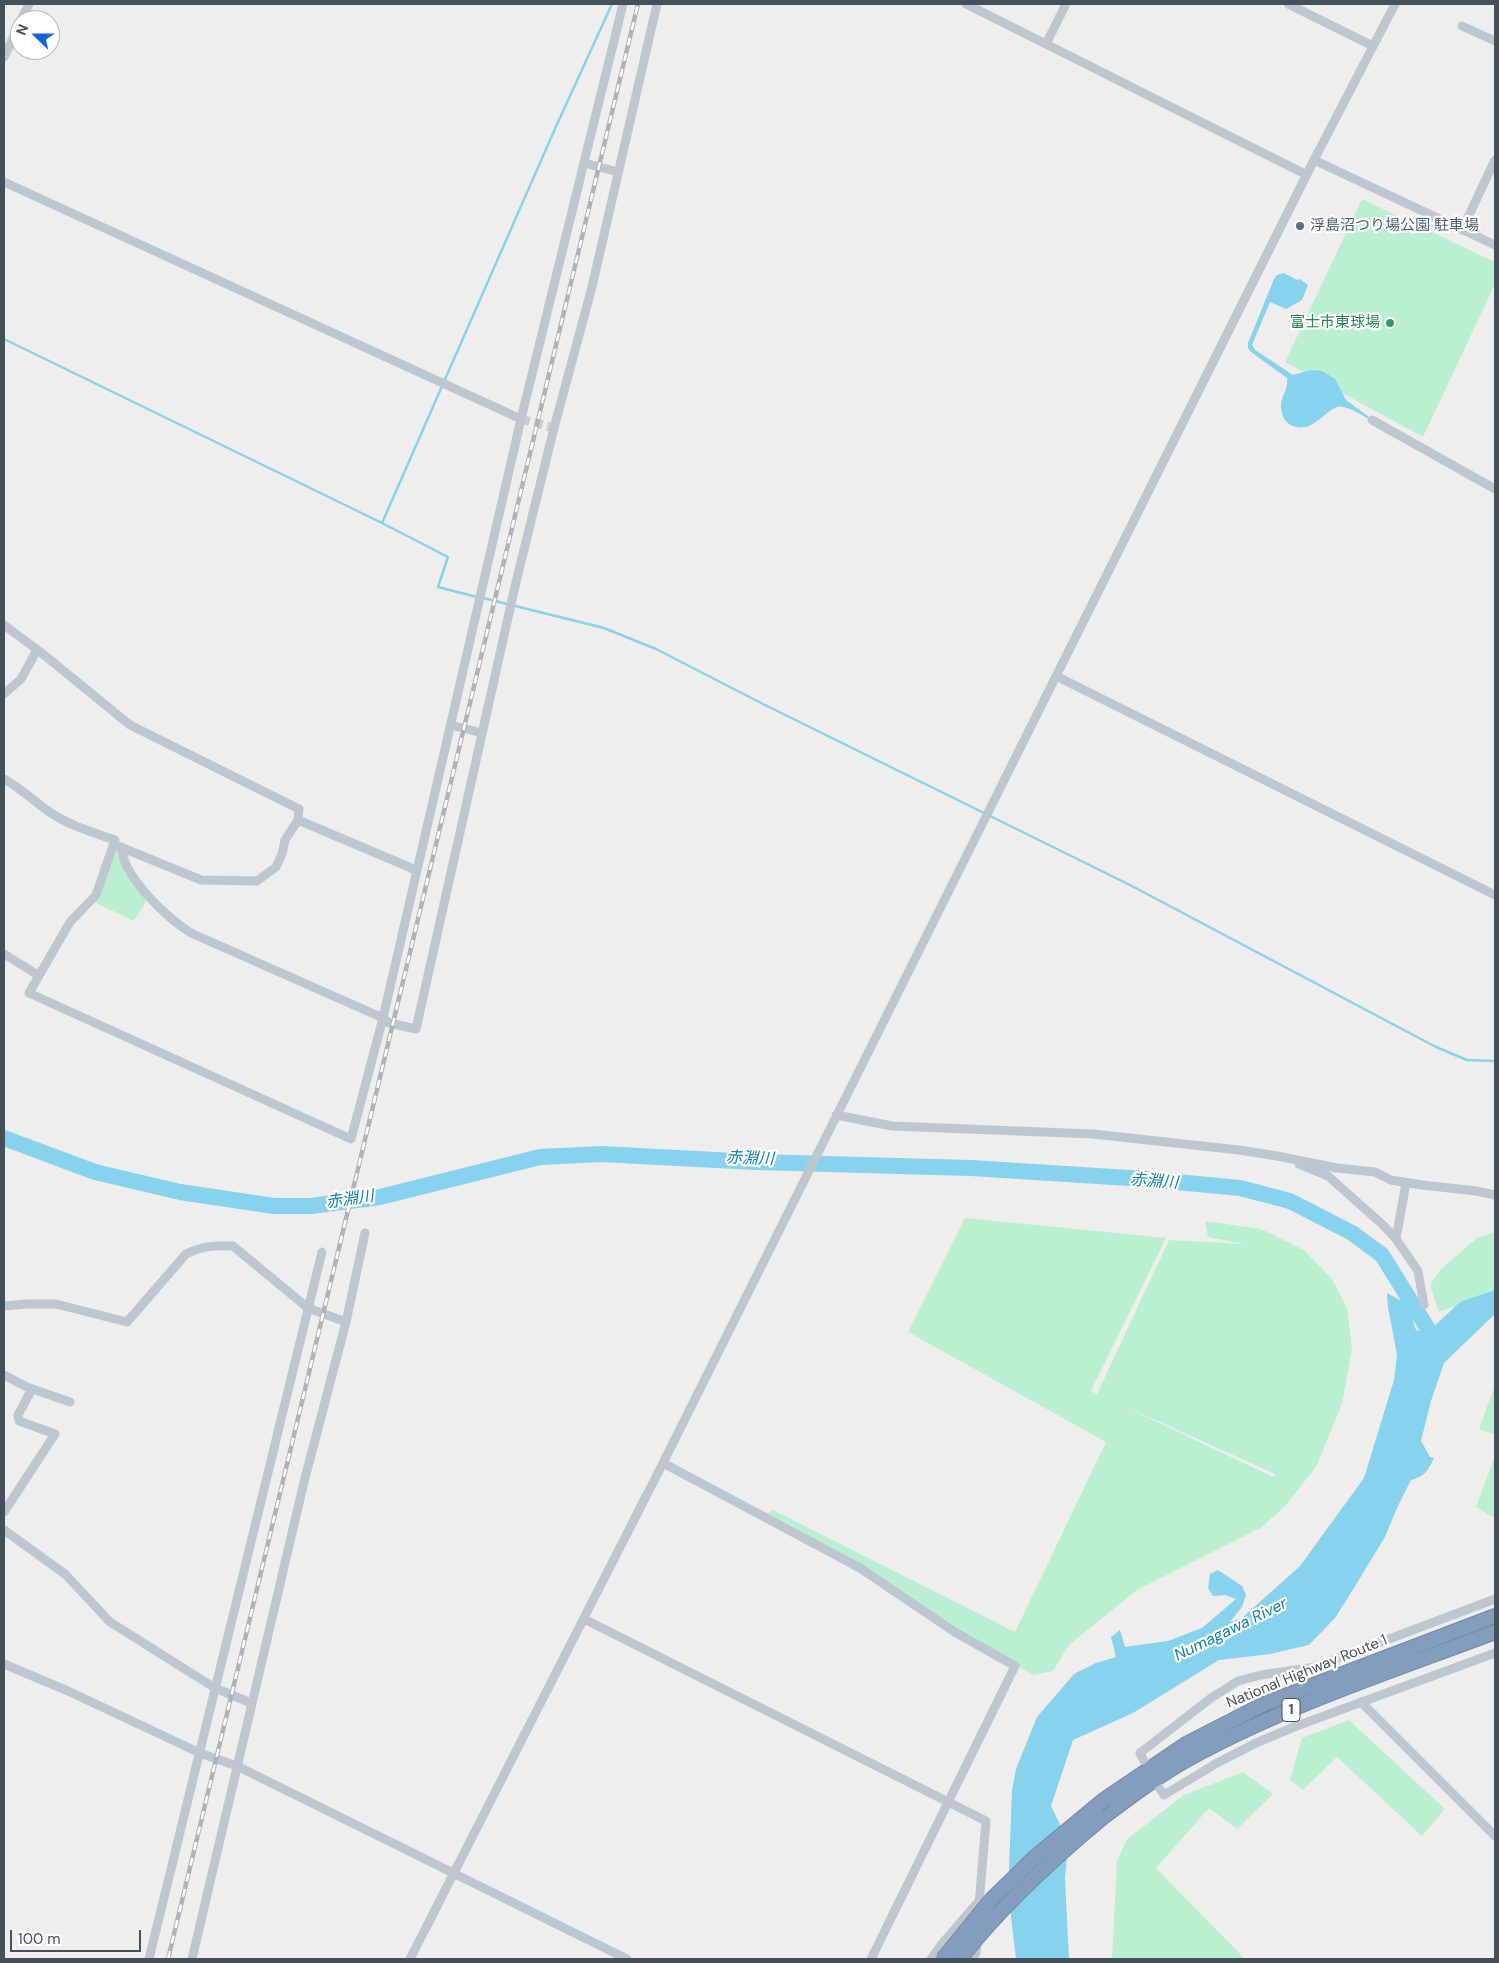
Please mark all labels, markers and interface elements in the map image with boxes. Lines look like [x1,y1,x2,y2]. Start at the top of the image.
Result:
north arrow [10,10,60,60]
text: N [12,22,32,38]
place label: 浮島沼つり場公園 駐車場 [1310,217,1479,235]
marker: 浮島沼つり場公園 駐車場 [1294,220,1306,232]
place label: 富士市東球場 [1290,314,1380,332]
marker: 富士市東球場 [1384,317,1396,329]
water label: 赤淵川 [726,1149,774,1169]
water label: 赤淵川 [1129,1171,1179,1193]
water label: 赤淵川 [325,1187,375,1213]
water label: Numagawa River [1171,1594,1291,1666]
street label: National Highway Route 1 [1224,1631,1390,1713]
road number: 1 [1282,1698,1300,1722]
scale bar [12,1920,144,1952]
text: 100 m [18,1929,61,1949]

